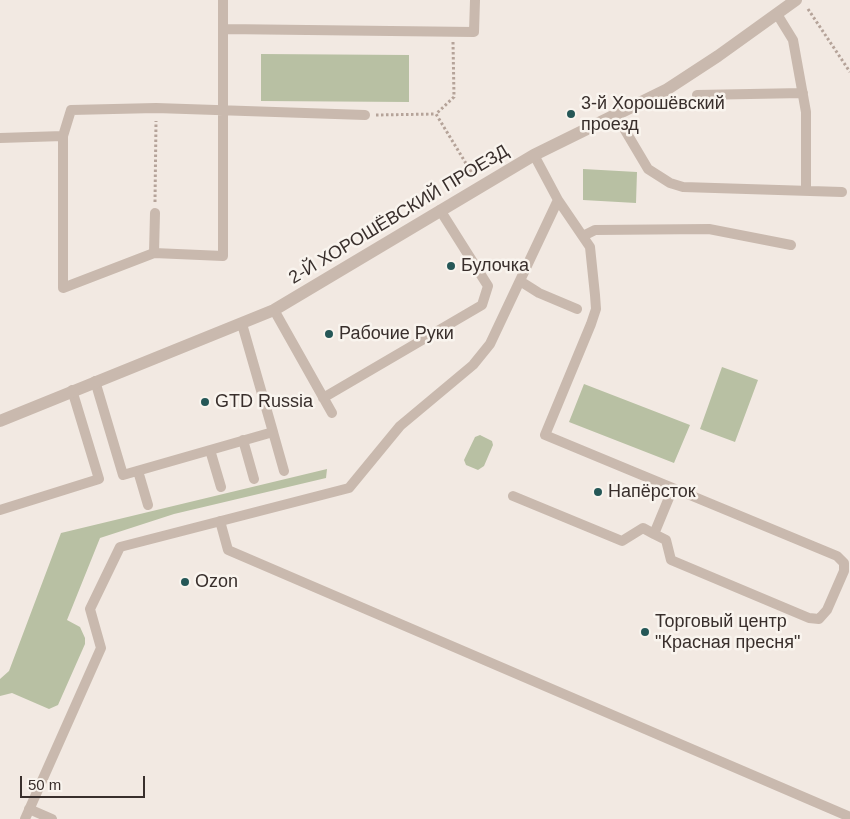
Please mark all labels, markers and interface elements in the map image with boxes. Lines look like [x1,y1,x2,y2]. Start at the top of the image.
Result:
place label: 3-й Хорошёвский проезд [581,93,725,136]
marker: 3-й Хорошёвский проезд [565,108,577,120]
street label: 2-Й ХОРОШЁВСКИЙ ПРОЕЗД [285,141,513,289]
place label: Булочка [461,255,529,277]
marker: Булочка [445,260,457,272]
place label: Рабочие Руки [339,323,454,345]
marker: Рабочие Руки [323,328,335,340]
place label: GTD Russia [215,391,313,413]
marker: GTD Russia [199,396,211,408]
place label: Напёрсток [608,481,696,503]
marker: Напёрсток [592,486,604,498]
place label: Ozon [195,571,238,593]
marker: Ozon [179,576,191,588]
place label: Торговый центр "Красная пресня" [655,611,800,654]
marker: Торговый центр "Красная пресня" [639,626,651,638]
scale bar [22,766,148,798]
text: 50 m [28,776,61,793]

